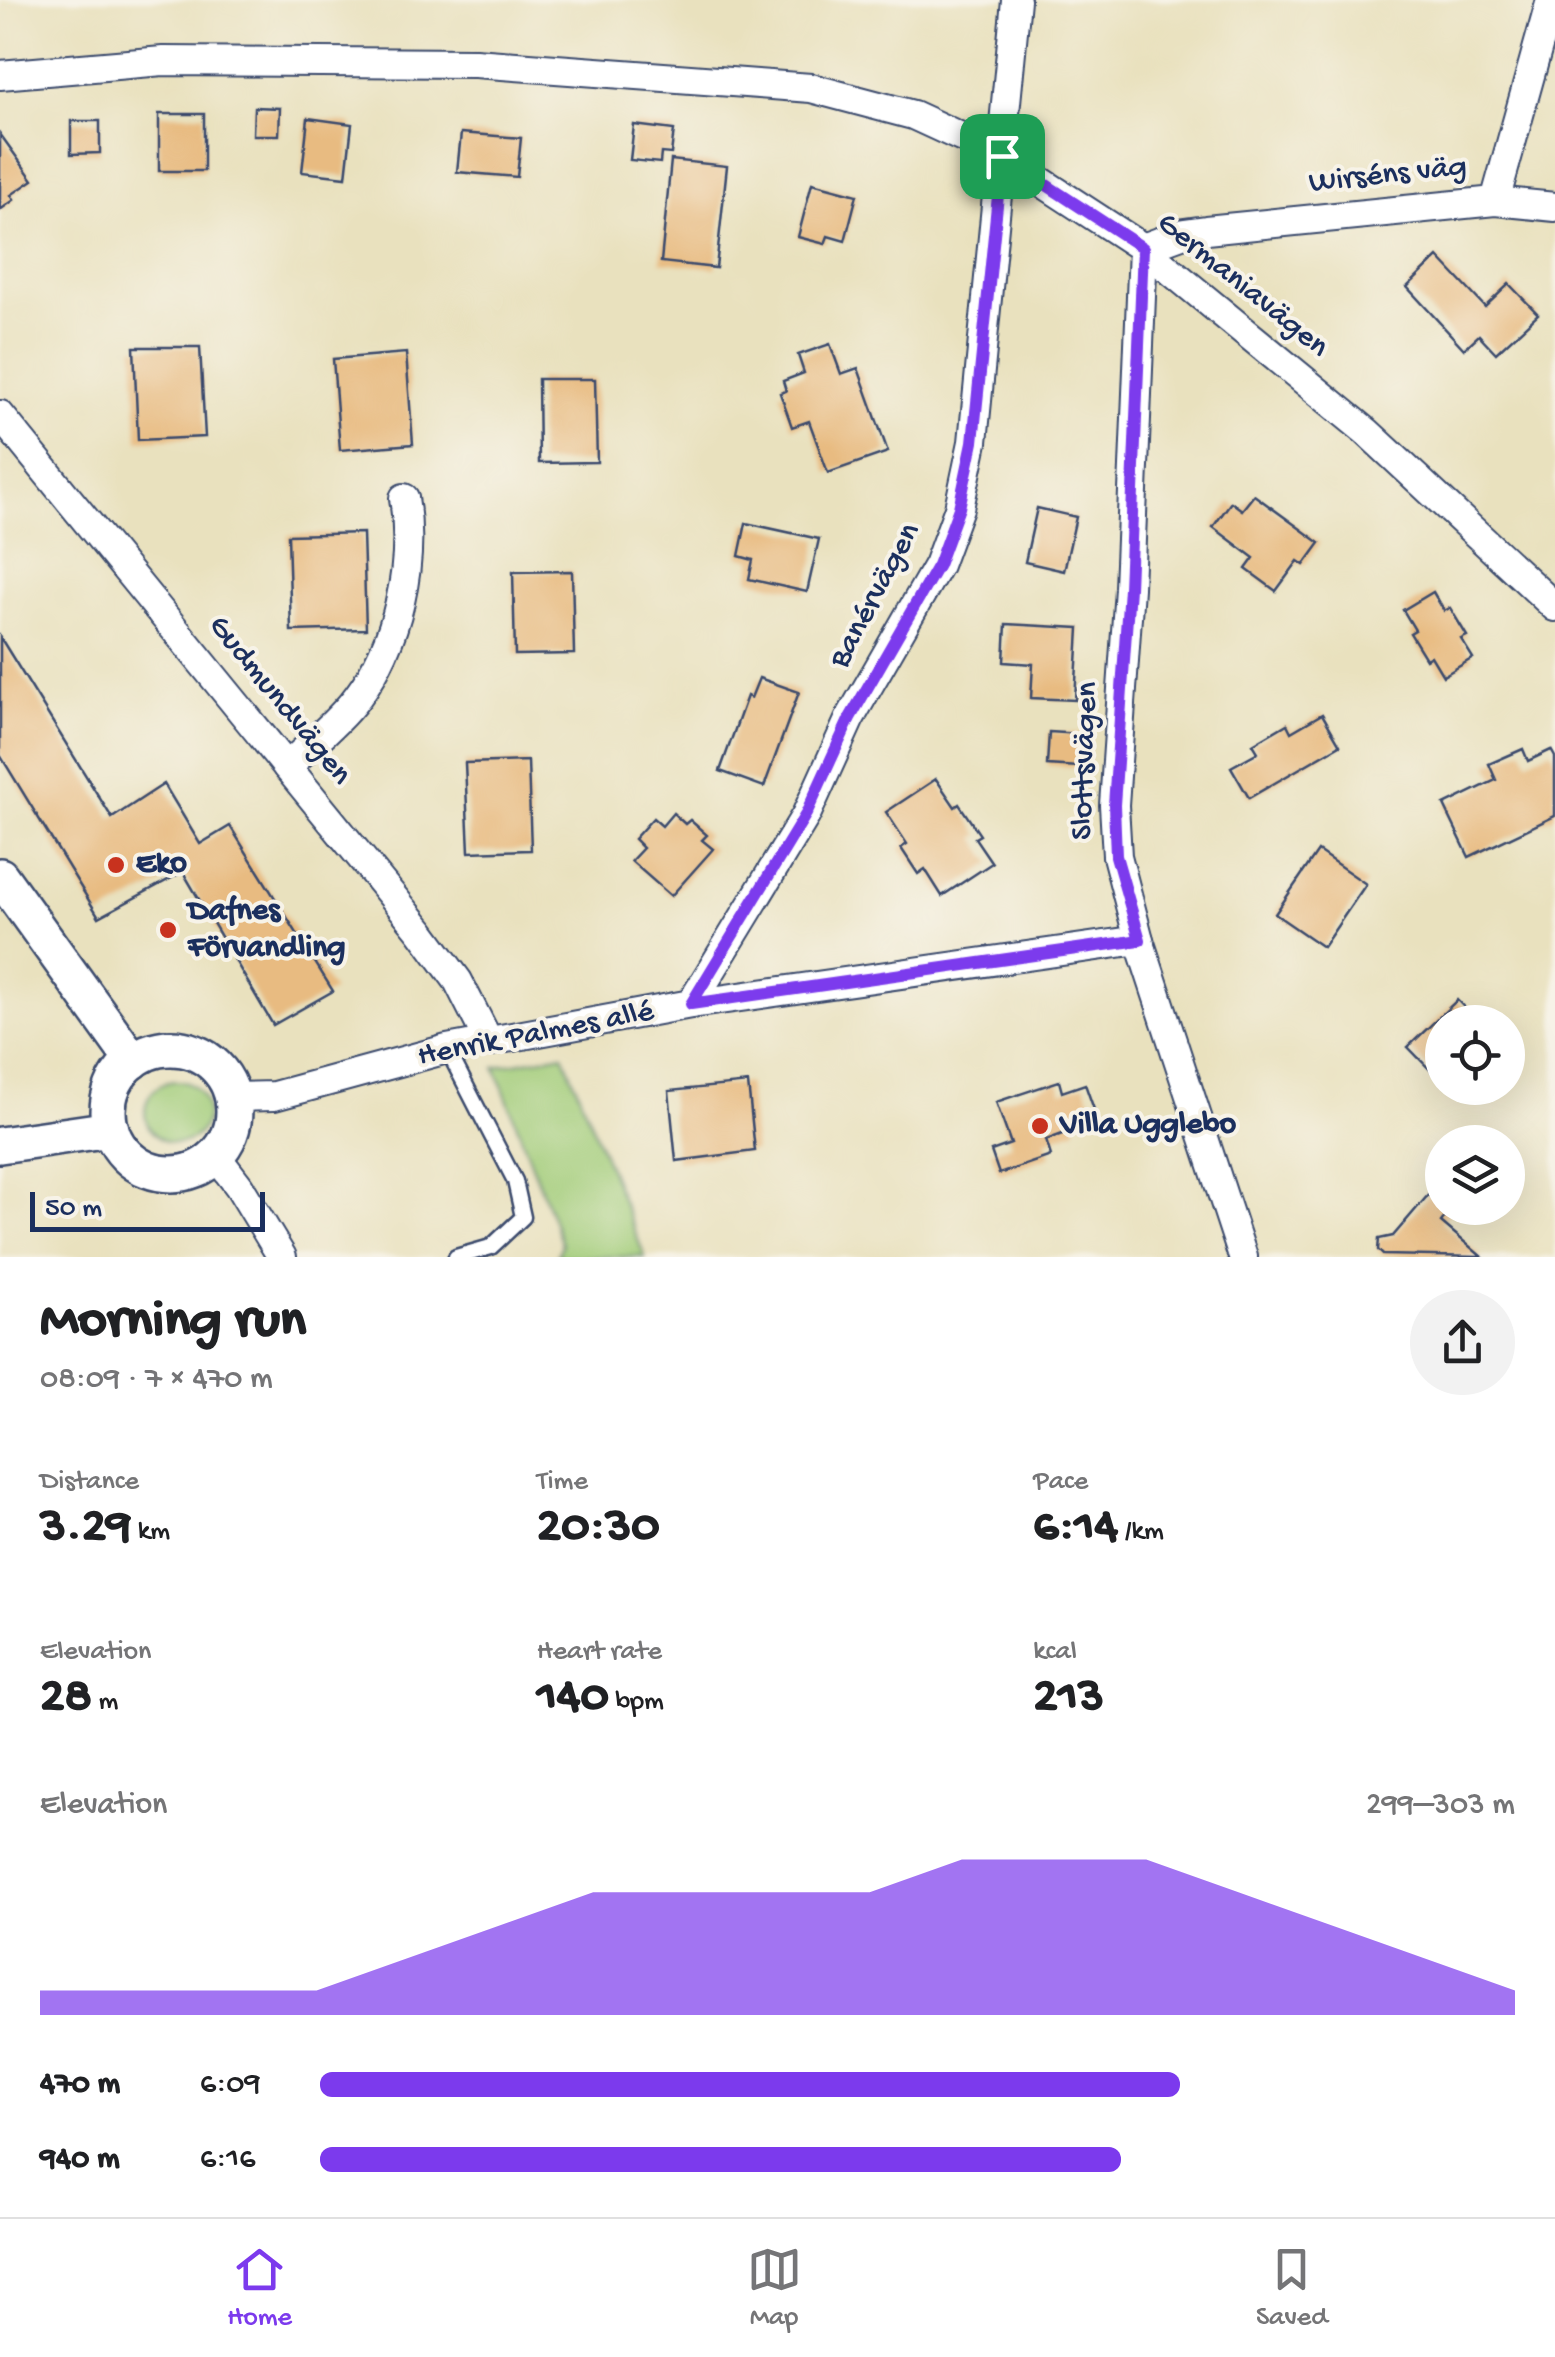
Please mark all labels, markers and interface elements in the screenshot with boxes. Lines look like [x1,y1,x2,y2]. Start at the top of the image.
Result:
pin [960,114,1045,199]
icon: arrive [975,129,1030,184]
street label: Wirséns väg [1307,149,1469,203]
street label: Germaniavägen [1148,205,1336,367]
street label: Banérvägen [821,517,930,676]
street label: Gudmundvägen [199,608,359,794]
street label: Slottsvägen [1064,681,1108,841]
place label: Eko [136,846,187,884]
marker: Eko [105,854,127,876]
place label: Dafnes Förvandling [185,893,346,968]
marker: Dafnes Förvandling [157,919,179,941]
street label: Henrik Palmes allé [415,993,658,1077]
map controls [1425,1005,1525,1225]
button: locate [1425,1005,1525,1105]
place label: Villa Ugglebo [1058,1107,1237,1145]
marker: Villa Ugglebo [1029,1115,1051,1137]
button: layers [1425,1125,1525,1225]
scale bar [30,1187,265,1232]
text: 50 m [45,1193,102,1226]
button: share [1410,1290,1515,1395]
text: Morning run [40,1291,306,1355]
text: 08:09 · 7 × 470 m [40,1361,273,1399]
text: Distance [40,1466,139,1499]
text: Time [537,1466,588,1499]
text: Pace [1033,1466,1088,1499]
text: 3.29 [40,1499,131,1558]
text: 20:30 [537,1499,660,1558]
text: 6:14 [1033,1499,1118,1558]
text: km [131,1516,170,1549]
text: /km [1118,1516,1164,1549]
text: Elevation [40,1636,151,1669]
text: Heart rate [537,1636,662,1669]
text: kcal [1033,1636,1077,1669]
text: 28 [40,1669,92,1728]
text: 140 [537,1669,609,1728]
text: 213 [1033,1669,1104,1728]
text: m [92,1686,118,1719]
text: bpm [609,1686,664,1719]
text: Elevation [40,1787,167,1825]
text: 299–303 m [1366,1787,1515,1825]
text: 470 m [40,2066,120,2104]
text: 6:09 [200,2066,260,2104]
text: 940 m [40,2141,120,2179]
text: 6:16 [200,2141,255,2179]
tab: Home [227,2242,292,2335]
tab: Map [747,2242,802,2335]
tab: Saved [1256,2242,1328,2335]

